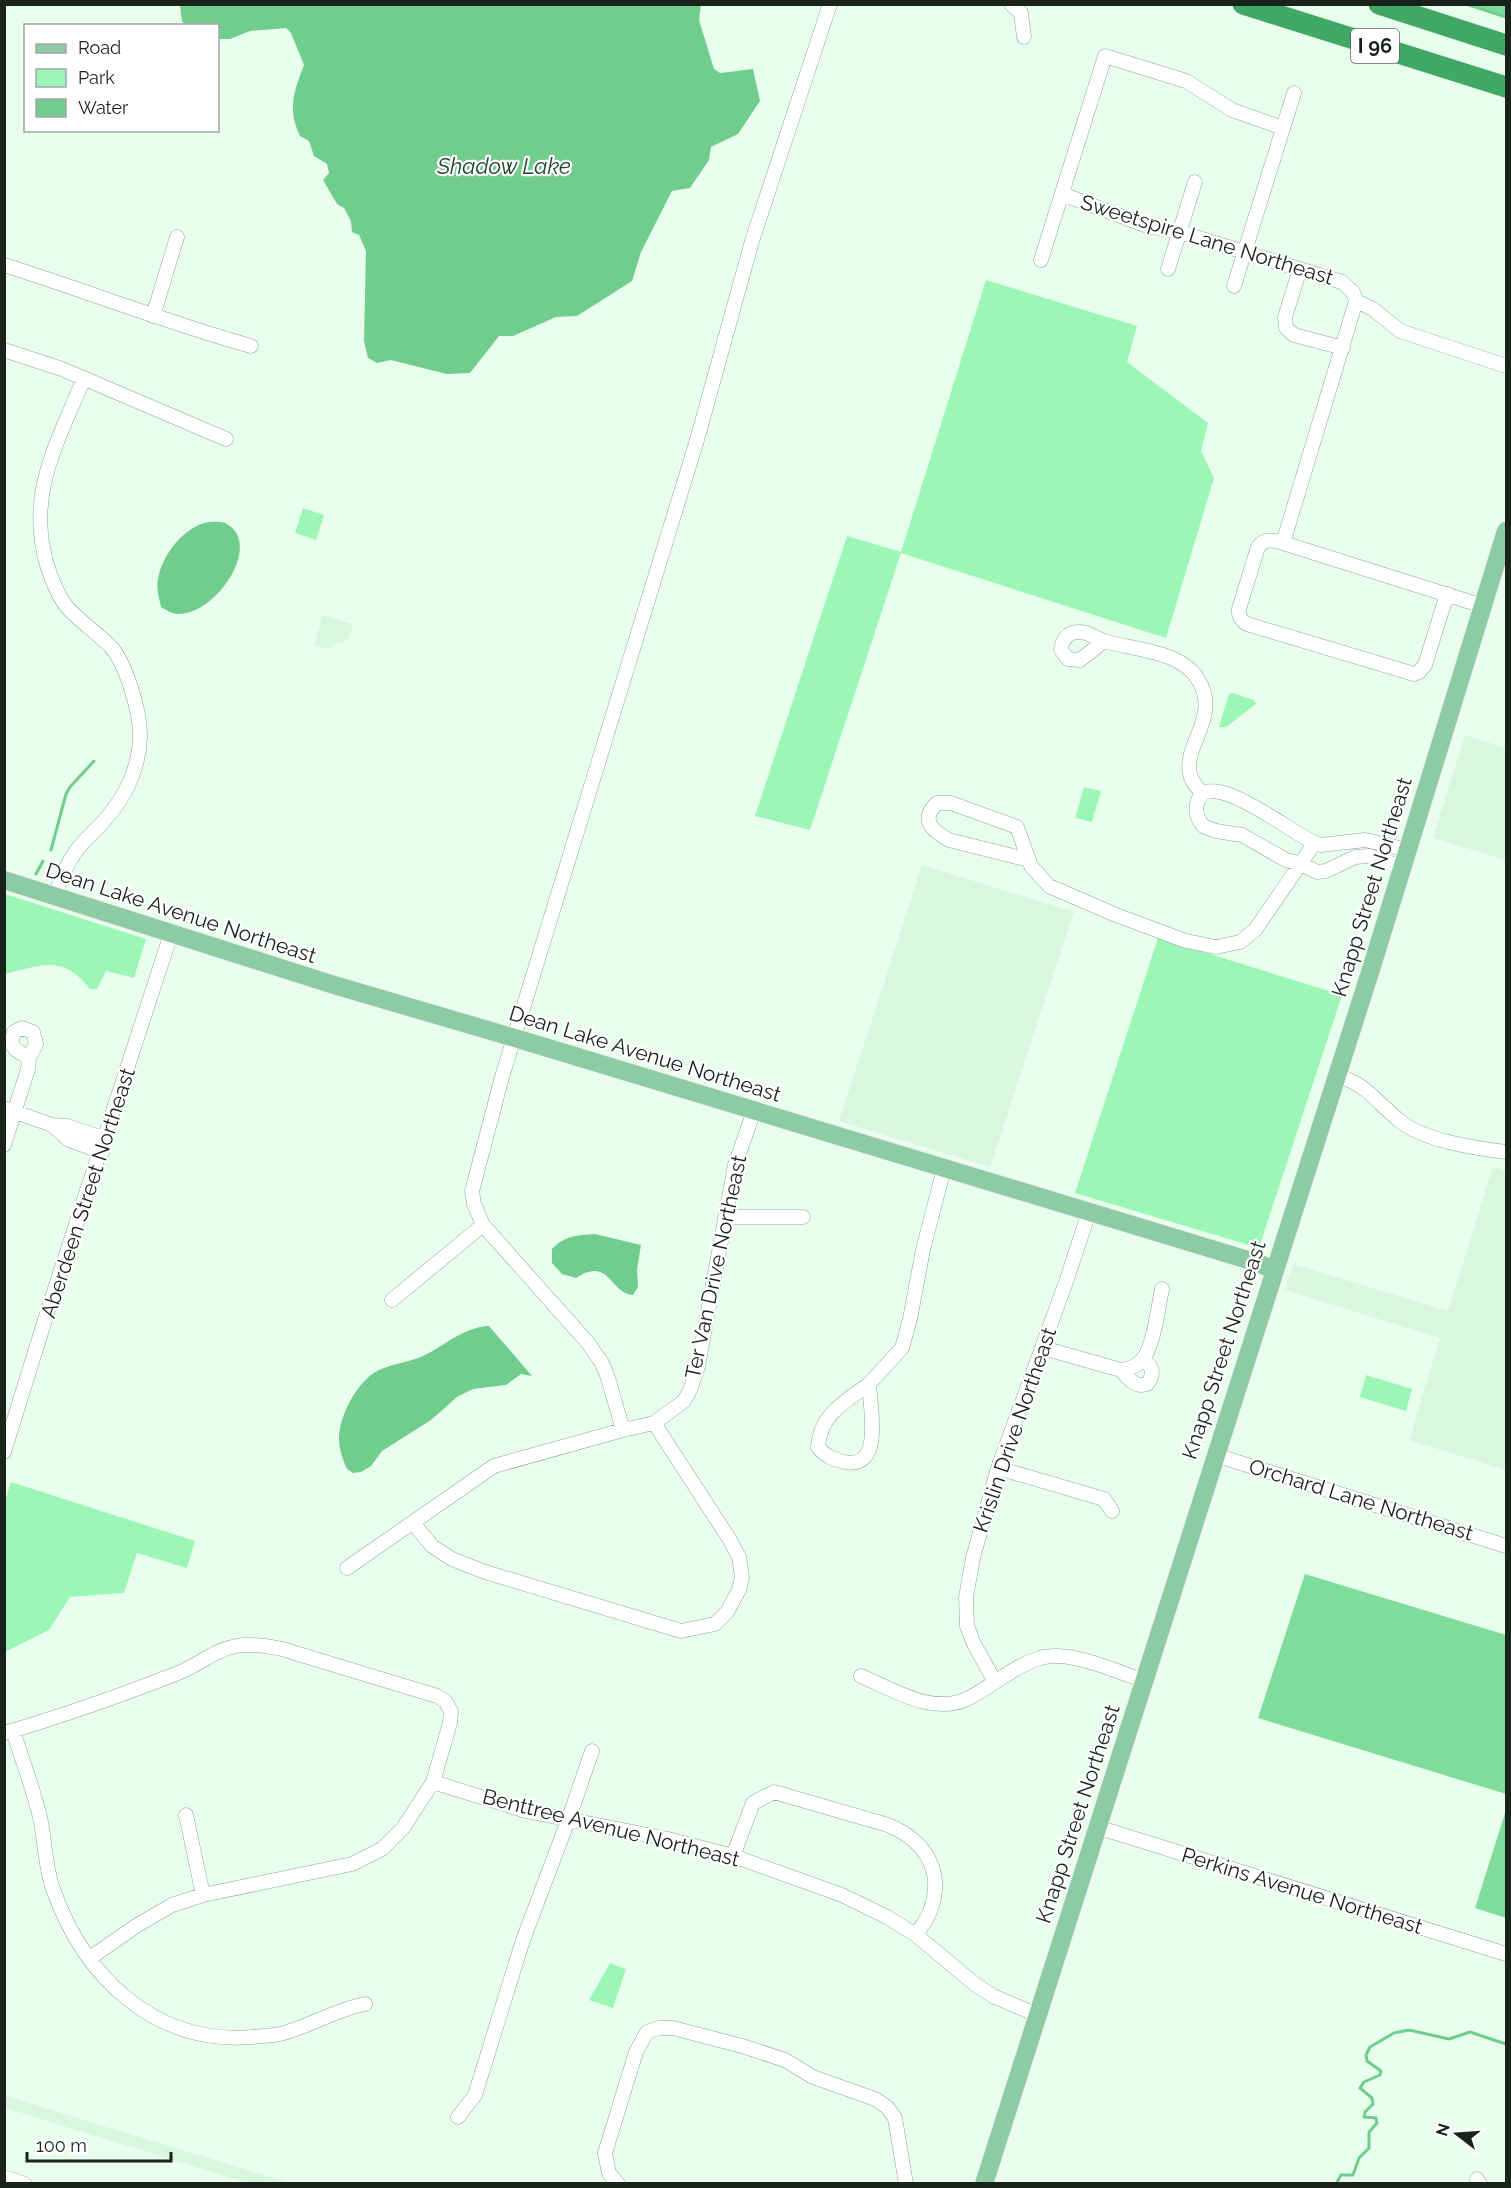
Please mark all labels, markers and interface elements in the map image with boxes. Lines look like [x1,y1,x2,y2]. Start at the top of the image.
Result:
legend [24,24,219,132]
road number: I 96 [1351,29,1399,63]
text: Road [78,37,121,58]
text: Park [78,67,115,88]
text: Water [78,97,129,118]
water label: Shadow Lake [436,153,571,179]
street label: Sweetspire Lane Northeast [1078,189,1336,290]
street label: Knapp Street Northeast [1326,774,1417,1000]
street label: Dean Lake Avenue Northeast [43,857,320,968]
street label: Dean Lake Avenue Northeast [506,1000,784,1107]
street label: Aberdeen Street Northeast [35,1065,140,1321]
street label: Ter Van Drive Northeast [680,1153,751,1381]
street label: Knapp Street Northeast [1176,1237,1271,1462]
street label: Krislin Drive Northeast [968,1324,1061,1536]
street label: Orchard Lane Northeast [1246,1453,1476,1546]
street label: Knapp Street Northeast [1030,1701,1125,1926]
street label: Benttree Avenue Northeast [480,1783,742,1872]
street label: Perkins Avenue Northeast [1179,1842,1426,1939]
north arrow [1427,2104,1487,2164]
text: N [1432,2121,1454,2138]
scale bar [27,2125,171,2163]
text: 100 m [36,2135,87,2156]

